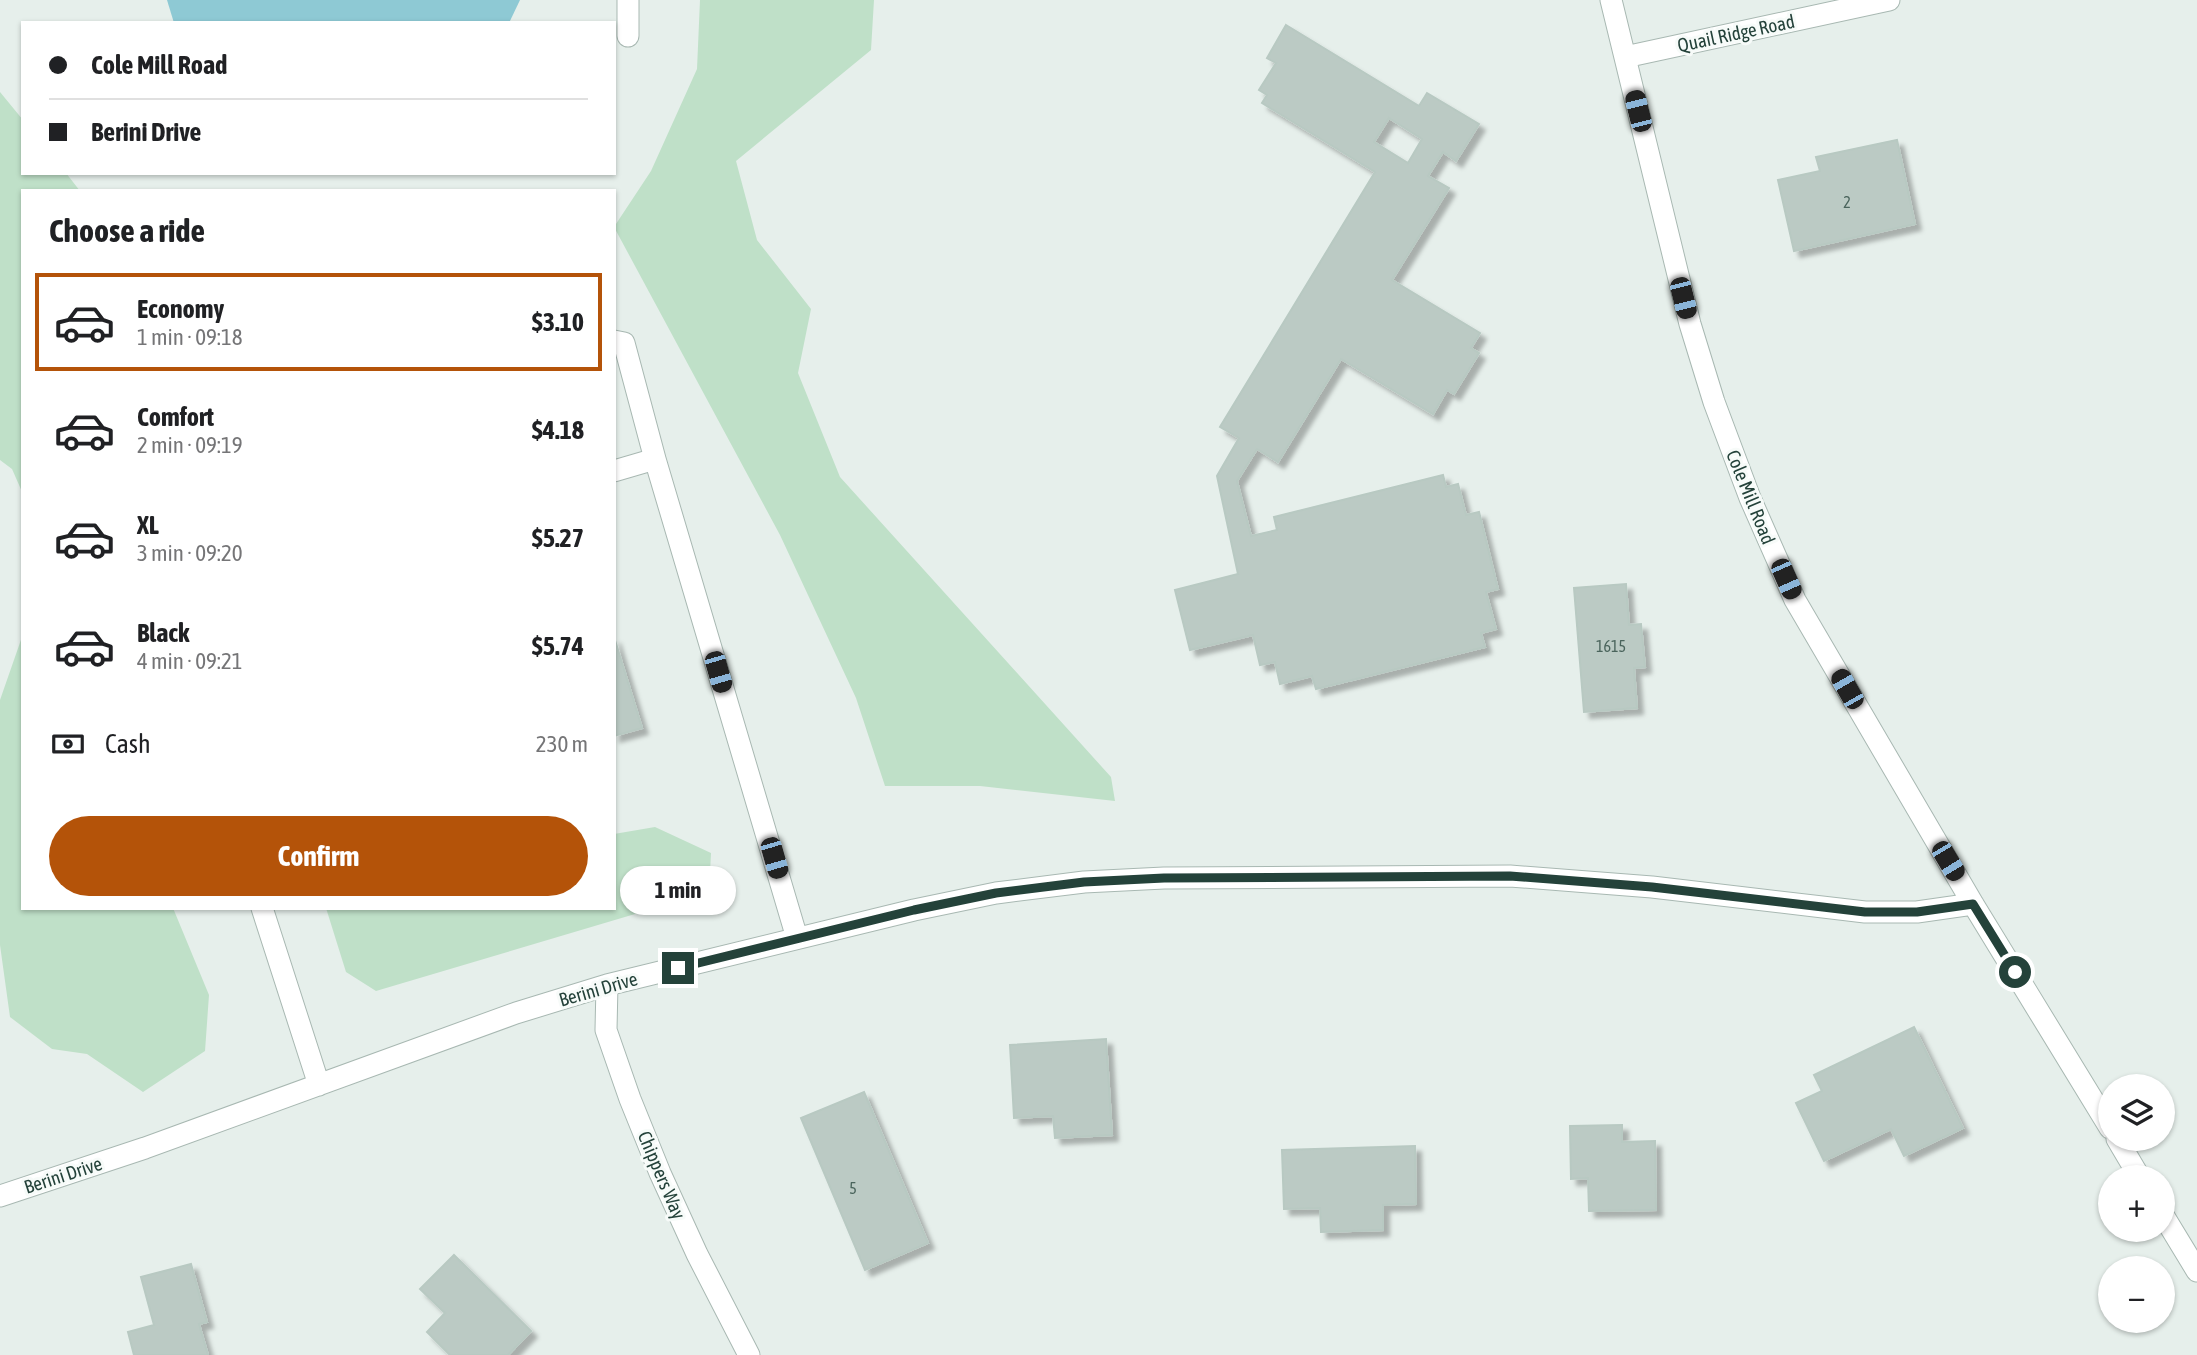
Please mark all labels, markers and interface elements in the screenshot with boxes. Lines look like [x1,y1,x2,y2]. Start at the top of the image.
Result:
street label: Quail Ridge Road [1675,10,1797,56]
text: Cole Mill Road [91,50,227,80]
car [1623,88,1654,134]
text: Berini Drive [91,117,201,147]
house number: 2 [1843,193,1851,211]
text: Choose a ride [49,212,205,249]
car [1668,275,1699,321]
icon: car [53,291,116,354]
text: Economy [137,294,224,324]
text: $3.10 [532,307,584,337]
text: 1 min · 09:18 [137,324,243,350]
icon: car [53,399,116,462]
text: Comfort [137,402,214,432]
text: $4.18 [532,415,584,445]
text: 2 min · 09:19 [137,432,243,458]
street label: Cole Mill Road [1722,447,1780,547]
icon: car [53,507,116,570]
text: XL [137,510,159,540]
text: $5.27 [532,523,584,553]
text: 3 min · 09:20 [137,540,243,566]
car [1768,556,1805,602]
icon: car [53,615,116,678]
text: Black [137,618,189,648]
text: $5.74 [532,631,584,661]
house number: 1615 [1596,637,1626,655]
text: 4 min · 09:21 [137,648,243,674]
car [703,649,734,695]
car [1828,666,1867,712]
icon: cash [49,725,87,763]
text: Cash [105,729,151,759]
text: 230 m [536,731,588,757]
button: Confirm [49,816,588,896]
car [759,835,790,881]
car [1929,838,1968,884]
callout: 1 min [620,866,736,916]
text: 1 min [655,877,701,903]
route end [662,952,694,984]
route start [1999,956,2031,988]
street label: Berini Drive [556,967,640,1011]
map controls [2098,1074,2175,1333]
button: layers [2098,1074,2175,1151]
street label: Chippers Way [634,1128,690,1223]
street label: Berini Drive [21,1152,105,1198]
button: + [2098,1165,2175,1242]
house number: 5 [849,1179,857,1197]
button: − [2098,1256,2175,1333]

